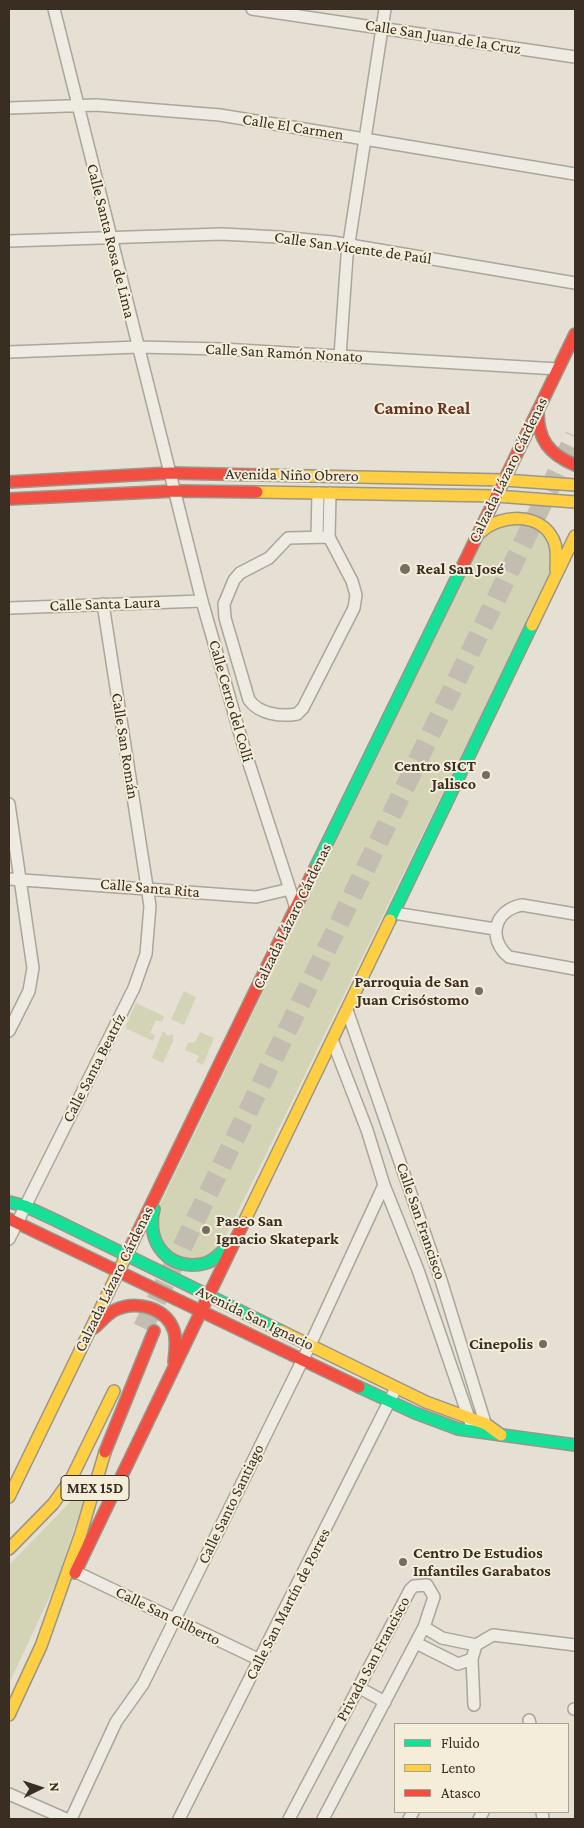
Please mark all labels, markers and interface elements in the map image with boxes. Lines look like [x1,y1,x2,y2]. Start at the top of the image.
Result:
street label: Calle San Juan de la Cruz [364,15,522,59]
street label: Calle El Carmen [241,110,345,144]
street label: Calle Santa Rosa de Lima [83,162,139,320]
street label: Calle San Vicente de Paúl [273,227,433,269]
street label: Calle San Ramón Nonato [205,339,363,367]
street label: Calzada Lázaro Cárdenas [464,394,552,546]
district label: Camino Real [374,397,470,419]
street label: Avenida Niño Obrero [225,464,359,486]
place label: Real San José [416,559,504,579]
marker: Real San José [398,562,412,576]
street label: Calle Santa Laura [49,592,161,616]
street label: Calle Cerro del Colli [204,638,258,764]
street label: Calle San Román [107,692,143,800]
place label: Centro SICT Jalisco [394,756,476,794]
marker: Centro SICT Jalisco [480,769,492,781]
street label: Calzada Lázaro Cárdenas [248,840,336,992]
street label: Calle Santa Rita [99,874,201,902]
place label: Parroquia de San Juan Crisóstomo [354,972,469,1010]
marker: Parroquia de San Juan Crisóstomo [473,985,485,997]
street label: Calle Santa Beatríz [58,1010,130,1126]
street label: Calle San Francisco [392,1160,450,1282]
street label: Calzada Lázaro Cárdenas [70,1203,158,1355]
place label: Paseo San Ignacio Skatepark [216,1211,339,1249]
marker: Paseo San Ignacio Skatepark [200,1224,212,1236]
street label: Avenida San Ignacio [193,1281,317,1355]
place label: Cinepolis [469,1334,533,1354]
marker: Cinepolis [537,1338,549,1350]
street label: Calle Santo Santiago [194,1441,268,1567]
road number: MEX 15D [61,1476,129,1500]
street label: Calle San Martín de Porres [241,1525,335,1683]
place label: Centro De Estudios Infantiles Garabatos [413,1543,551,1581]
marker: Centro De Estudios Infantiles Garabatos [397,1556,409,1568]
street label: Calle San Gilberto [112,1582,224,1650]
street label: Privada San Francisco [332,1593,414,1725]
legend [394,1723,569,1813]
text: Fluido [441,1735,480,1751]
text: Lento [441,1760,475,1776]
north arrow [15,1763,65,1813]
text: N [47,1782,63,1792]
text: Atasco [441,1785,481,1801]

